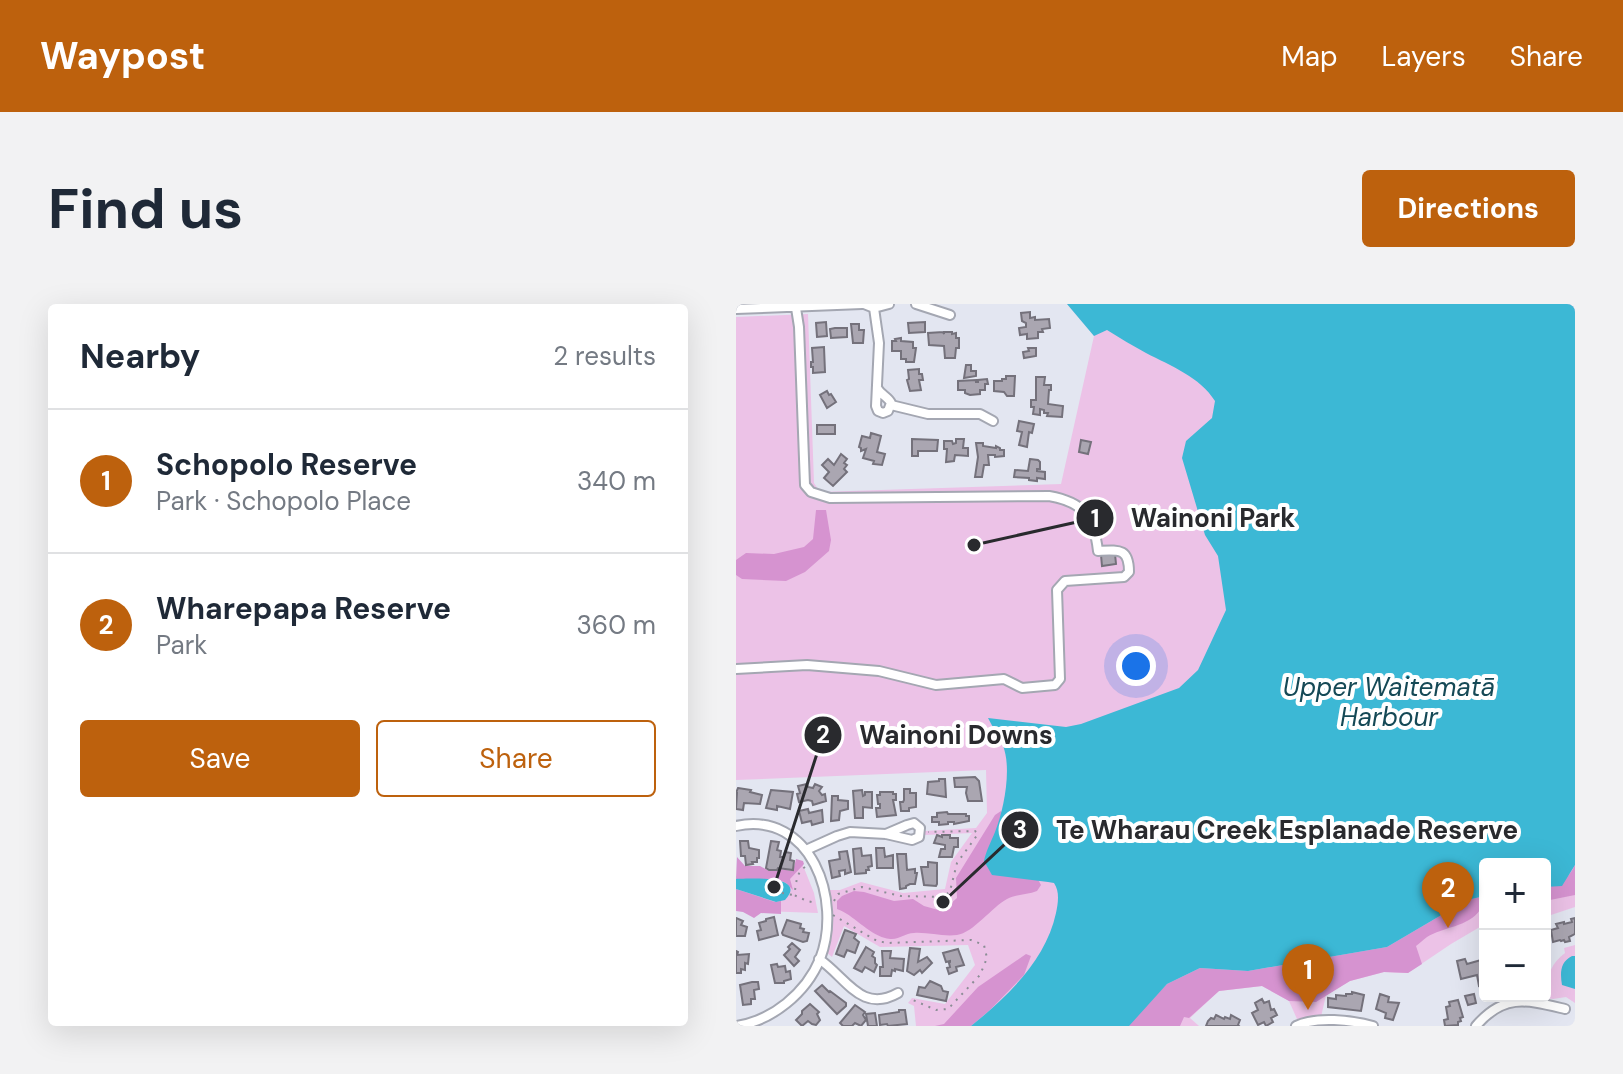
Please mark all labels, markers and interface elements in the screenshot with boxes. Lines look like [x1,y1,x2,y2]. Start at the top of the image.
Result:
text: Waypost [40,31,205,81]
text: Map [1281,38,1338,75]
text: Layers [1382,38,1466,75]
text: Share [1510,38,1583,75]
button: Directions [1362,170,1575,247]
text: Find us [48,172,243,245]
text: Nearby [80,334,200,379]
text: 2 results [553,339,656,373]
text: Schopolo Reserve [156,445,417,484]
text: 1 [101,464,111,498]
text: 340 m [577,464,656,498]
text: Park · Schopolo Place [156,484,411,518]
callout: Wainoni Park [1075,493,1311,543]
text: Wainoni Park [1131,501,1295,535]
text: 1 [1091,503,1099,534]
text: Wharepapa Reserve [156,589,451,628]
text: 2 [98,608,114,642]
text: 360 m [576,608,656,642]
text: Park [156,628,207,662]
your location [1116,646,1156,686]
water label: Upper Waitematā Harbour [1283,670,1495,734]
callout: Wainoni Downs [803,710,1069,760]
text: Wainoni Downs [859,718,1053,752]
text: 2 [816,719,830,750]
button: Save [80,720,360,797]
button: Share [376,720,656,797]
callout: Te Wharau Creek Esplanade Reserve [1000,805,1534,855]
text: Te Wharau Creek Esplanade Reserve [1056,813,1518,847]
text: 3 [1013,814,1027,845]
map controls [1479,858,1551,1002]
button: + [1479,858,1551,930]
pin: 2 [1422,862,1474,928]
button: − [1479,930,1551,1002]
pin: 1 [1282,944,1334,1010]

